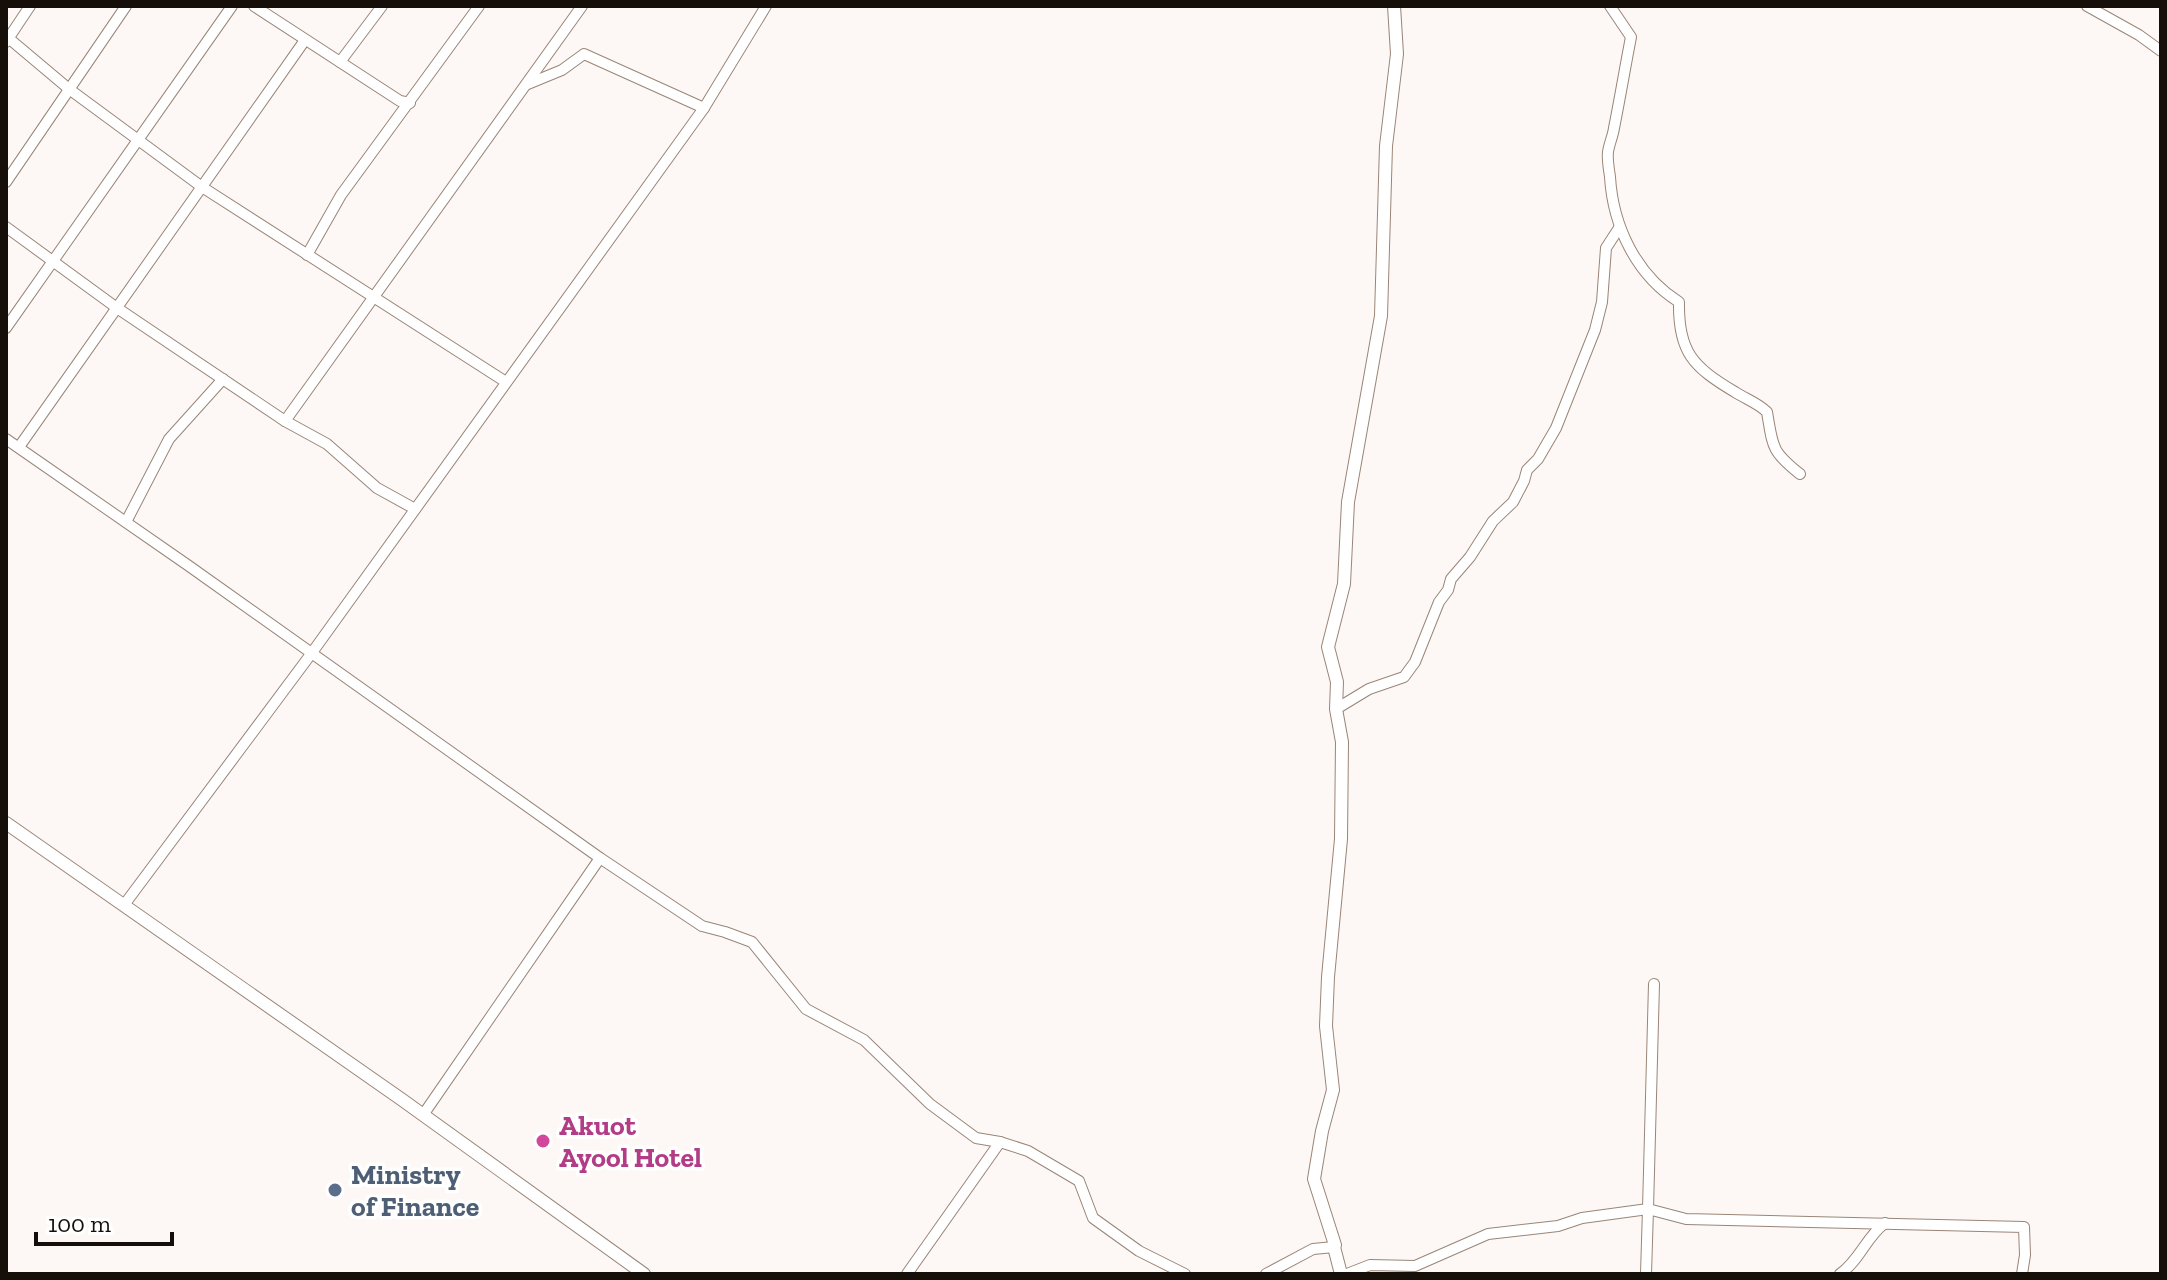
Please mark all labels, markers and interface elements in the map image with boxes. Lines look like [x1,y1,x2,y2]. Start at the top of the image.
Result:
place label: Akuot Ayool Hotel [559,1109,702,1174]
marker: Akuot Ayool Hotel [534,1132,552,1150]
place label: Ministry of Finance [351,1158,479,1223]
marker: Ministry of Finance [326,1181,344,1199]
scale bar [36,1196,172,1246]
text: 100 m [48,1209,111,1238]

